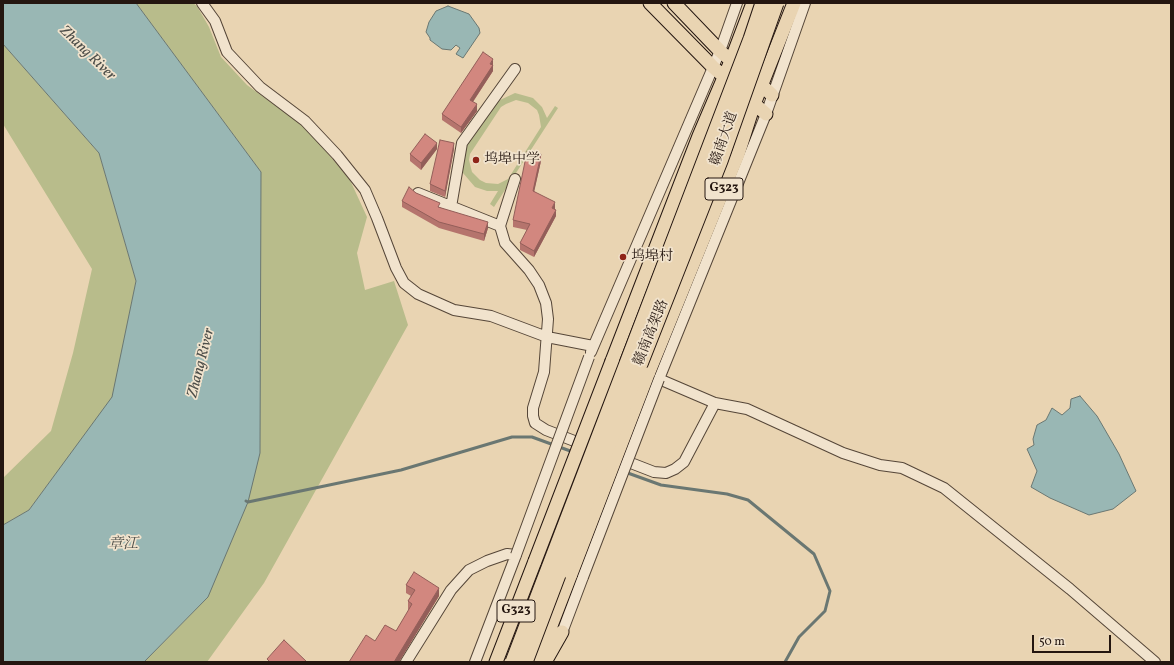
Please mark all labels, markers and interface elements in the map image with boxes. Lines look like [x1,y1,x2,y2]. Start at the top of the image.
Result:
water label: Zhang River [55,23,119,85]
street label: 赣南大道 [708,110,742,168]
place label: 坞埠中学 [484,152,540,168]
marker: 坞埠中学 [471,155,481,165]
road number: G323 [705,178,743,200]
place label: 坞埠村 [631,249,673,265]
marker: 坞埠村 [618,252,628,262]
street label: 赣南高架路 [631,297,673,369]
water label: Zhang River [185,326,219,400]
water label: 章江 [108,536,138,554]
road number: G323 [497,600,535,622]
scale bar [1034,627,1113,653]
text: 50 m [1039,634,1065,650]

